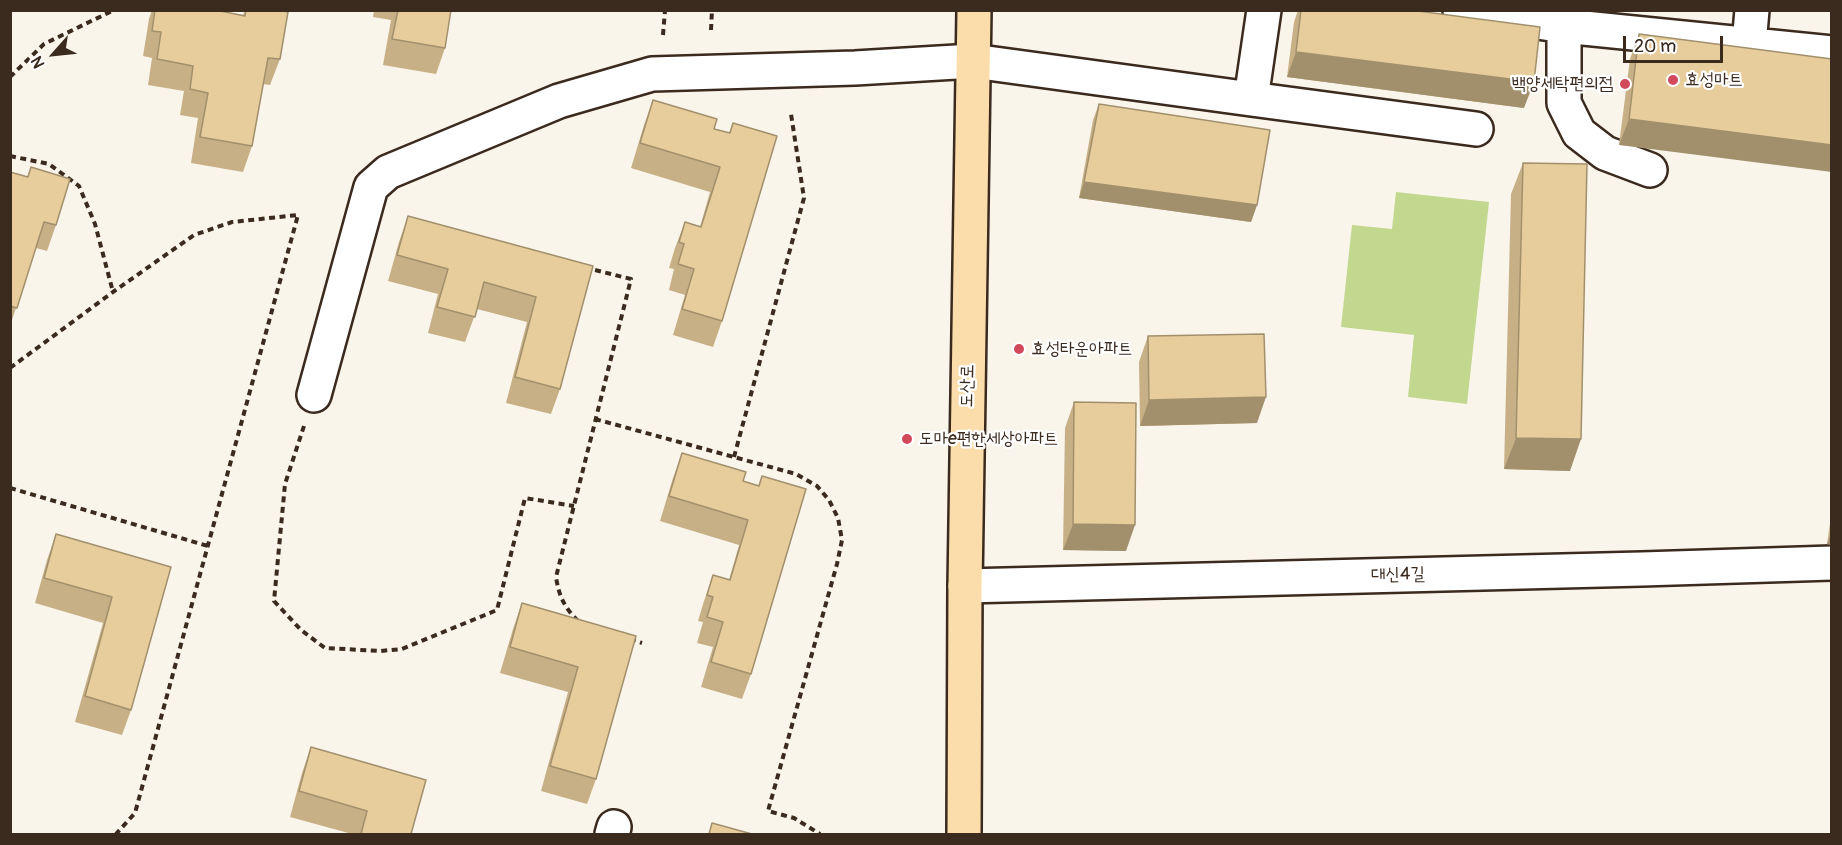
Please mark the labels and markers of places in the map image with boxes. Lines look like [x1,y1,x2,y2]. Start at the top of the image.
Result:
place label: 효성마트 [1685,69,1743,91]
place label: 백양세탁편의점 [1512,73,1613,95]
marker: 효성마트 [1666,73,1680,87]
marker: 백양세탁편의점 [1618,77,1632,91]
place label: 효성타운아파트 [1031,338,1132,360]
marker: 효성타운아파트 [1012,342,1026,356]
place label: 도마e편한세상아파트 [919,428,1058,450]
marker: 도마e편한세상아파트 [900,432,914,446]

